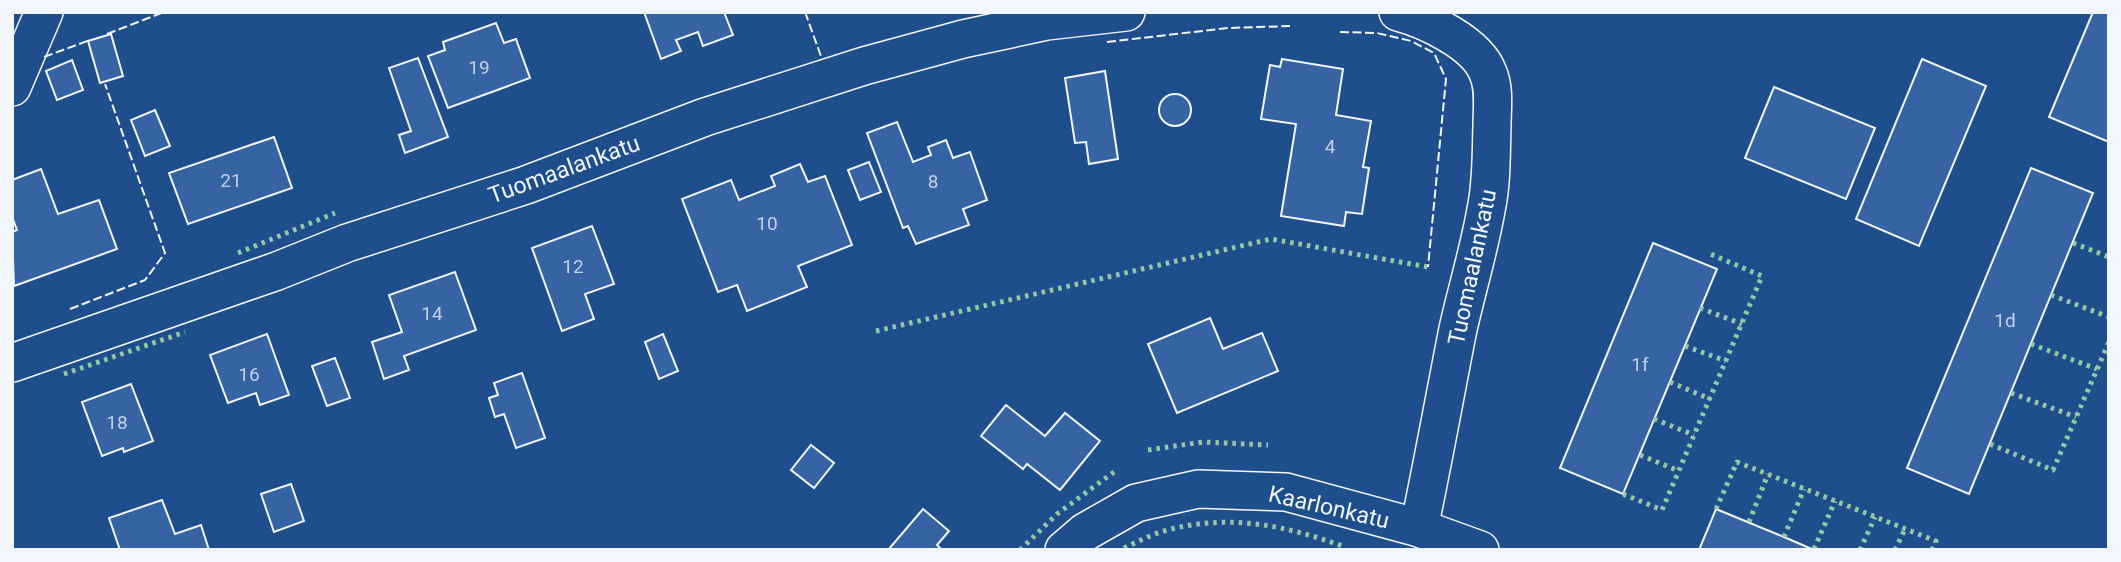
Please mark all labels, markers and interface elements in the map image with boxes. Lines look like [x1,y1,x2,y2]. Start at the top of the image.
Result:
house number: 19 [468,56,490,79]
street label: Tuomaalankatu [485,130,643,209]
house number: 4 [1325,135,1336,158]
house number: 21 [220,169,242,192]
house number: 8 [928,170,938,193]
street label: Tuomaalankatu [1443,187,1502,348]
house number: 10 [756,212,778,235]
house number: 12 [562,255,584,278]
house number: 14 [421,302,443,325]
house number: 1d [1994,309,2016,332]
house number: 1f [1631,353,1649,376]
house number: 16 [238,363,260,386]
house number: 18 [106,411,128,434]
street label: Kaarlonkatu [1266,480,1392,534]

